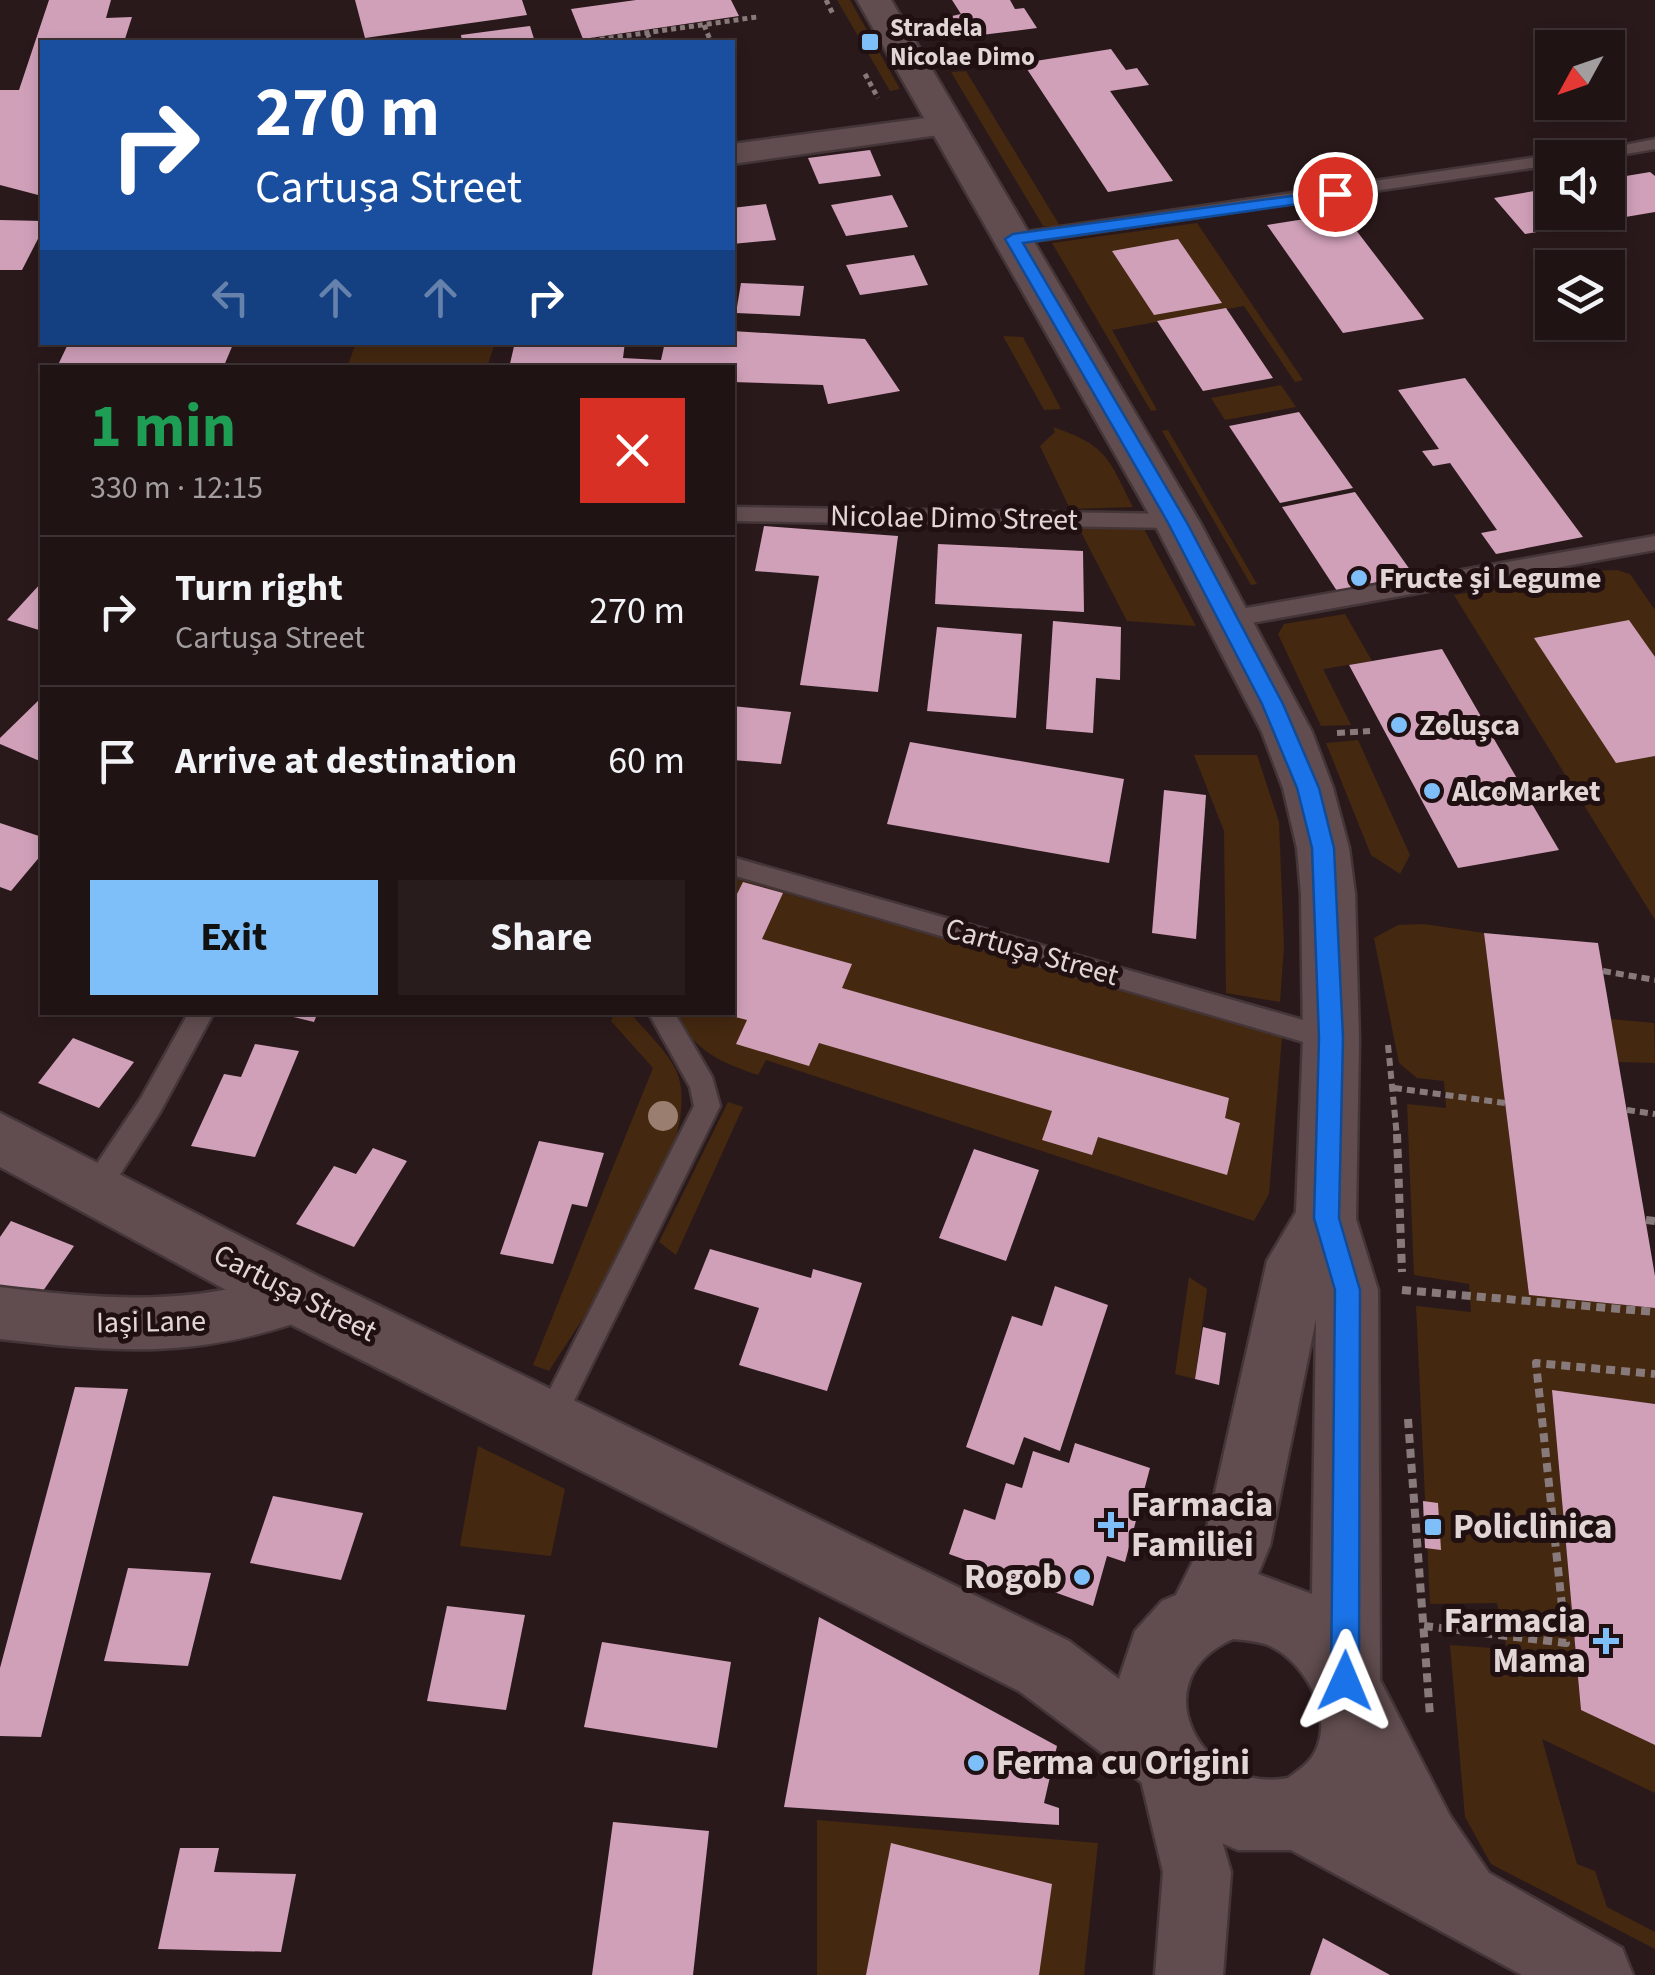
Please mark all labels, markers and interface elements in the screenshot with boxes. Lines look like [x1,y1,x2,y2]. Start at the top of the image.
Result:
place label: Stradela Nicolae Dimo [890,10,1035,75]
north arrow [1535,30,1625,120]
map controls [1535,30,1625,340]
marker: Stradela Nicolae Dimo [859,31,881,53]
text: 270 m [255,63,440,163]
icon: right [90,80,220,210]
button: sound [1535,140,1625,230]
pin [1293,152,1378,237]
text: Cartușa Street [255,156,522,220]
icon: arrive [1308,167,1363,222]
button: layers [1535,250,1625,340]
icon: left [203,270,258,325]
icon: ahead [308,270,363,325]
icon: ahead [413,270,468,325]
icon: right [518,270,573,325]
text: 1 min [90,385,236,470]
button: close [580,398,685,503]
text: 330 m · 12:15 [90,465,263,511]
street label: Nicolae Dimo Street [830,494,1078,542]
place label: Fructe și Legume [1379,557,1602,600]
text: Turn right [175,561,343,615]
marker: Fructe și Legume [1348,567,1370,589]
icon: right [90,584,145,639]
text: 270 m [589,584,685,638]
text: Cartușa Street [175,615,365,661]
place label: Zolușca [1419,704,1520,747]
marker: Zolușca [1388,714,1410,736]
icon: arrive [90,734,145,789]
text: Arrive at destination [175,734,517,788]
text: 60 m [608,734,685,788]
place label: AlcoMarket [1451,770,1601,813]
marker: AlcoMarket [1421,780,1443,802]
button: Exit [90,880,378,995]
button: Share [398,880,685,995]
street label: Cartușa Street [941,907,1123,997]
street label: Cartușa Street [206,1233,384,1353]
street label: Iași Lane [96,1300,206,1344]
place label: Farmacia Familiei [1131,1480,1273,1570]
place label: Policlinica [1453,1502,1612,1552]
marker: Farmacia Familiei [1100,1514,1122,1536]
marker: Policlinica [1422,1516,1444,1538]
place label: Rogob [964,1552,1062,1602]
marker: Rogob [1071,1566,1093,1588]
place label: Farmacia Mama [1444,1596,1586,1686]
position arrow [1293,1629,1397,1733]
marker: Farmacia Mama [1595,1630,1617,1652]
place label: Ferma cu Origini [996,1738,1250,1788]
marker: Ferma cu Origini [965,1752,987,1774]

